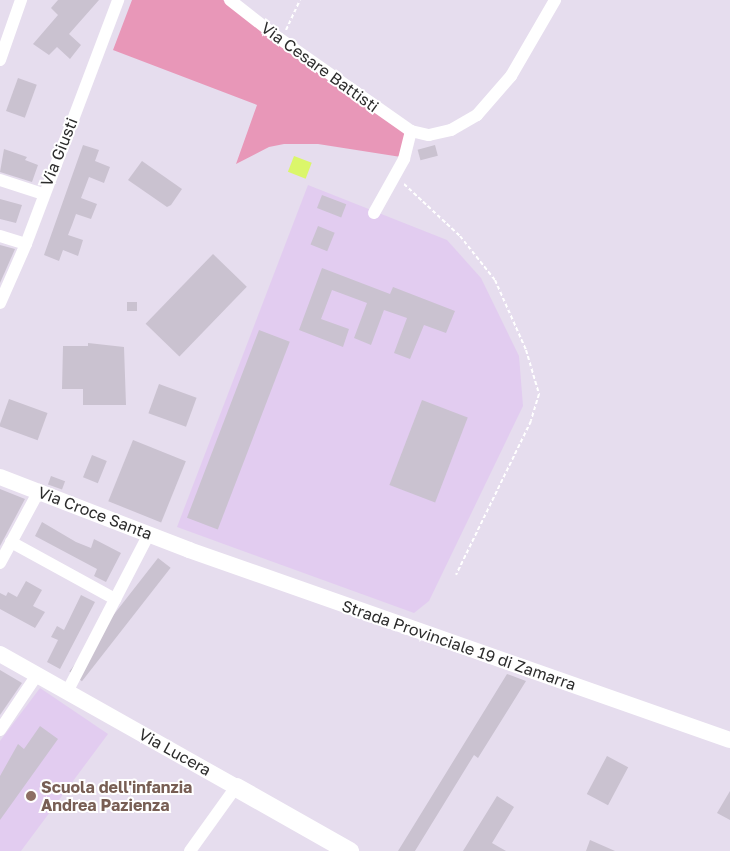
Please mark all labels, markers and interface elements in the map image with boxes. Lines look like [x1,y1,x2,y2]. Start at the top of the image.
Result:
street label: Via Cesare Battisti [257,18,383,116]
street label: Via Giusti [37,115,81,189]
street label: Via Croce Santa [35,482,155,544]
street label: Strada Provinciale 19 di Zamarra [339,596,579,694]
street label: Via Lucera [136,724,214,780]
place label: Scuola dell'infanzia Andrea Pazienza [41,777,192,815]
marker: Scuola dell'infanzia Andrea Pazienza [25,790,37,802]

